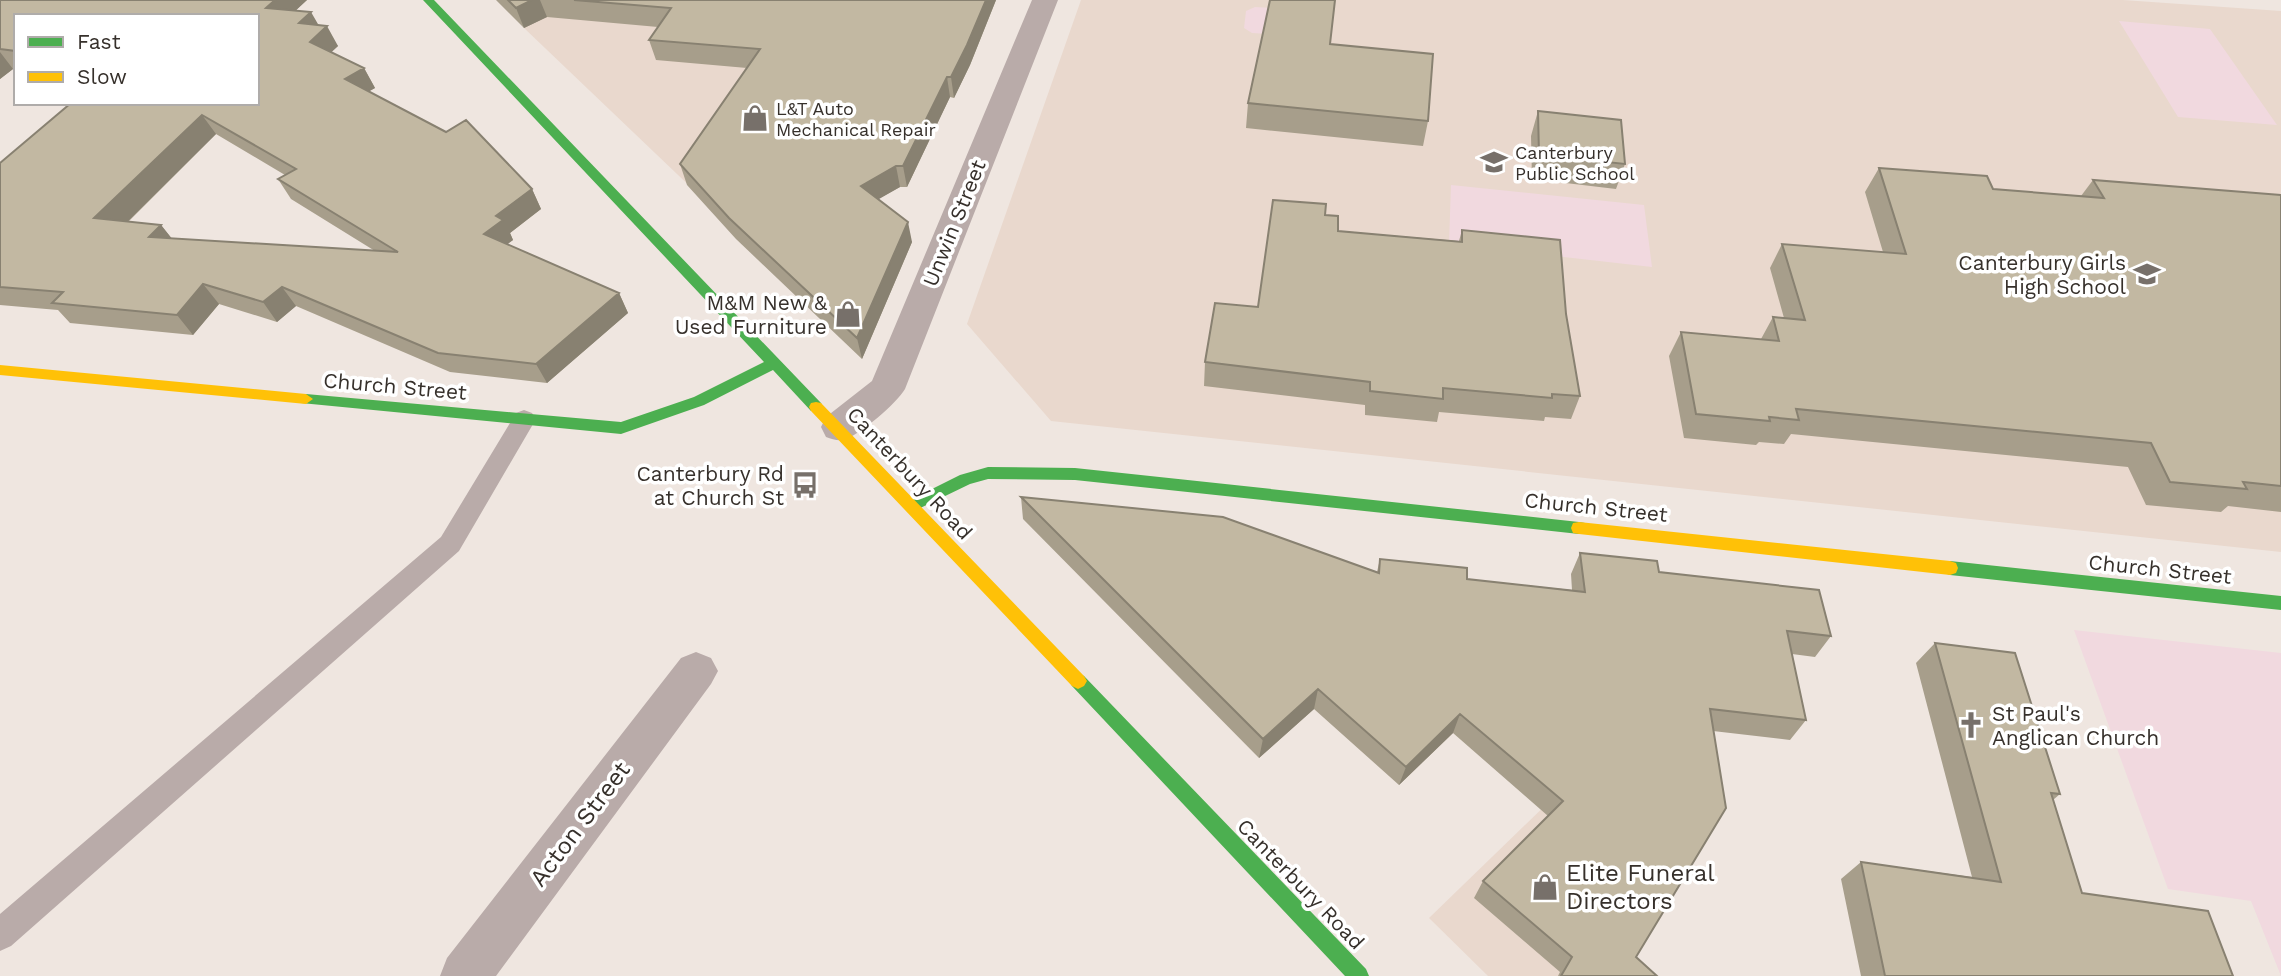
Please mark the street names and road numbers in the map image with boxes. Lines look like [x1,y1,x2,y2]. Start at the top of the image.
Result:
street label: Unwin Street [917,156,991,290]
street label: Church Street [322,367,468,405]
street label: Canterbury Road [842,402,978,544]
street label: Church Street [1523,487,1669,527]
street label: Church Street [2087,549,2233,589]
street label: Acton Street [524,756,636,892]
street label: Canterbury Road [1232,813,1370,955]

